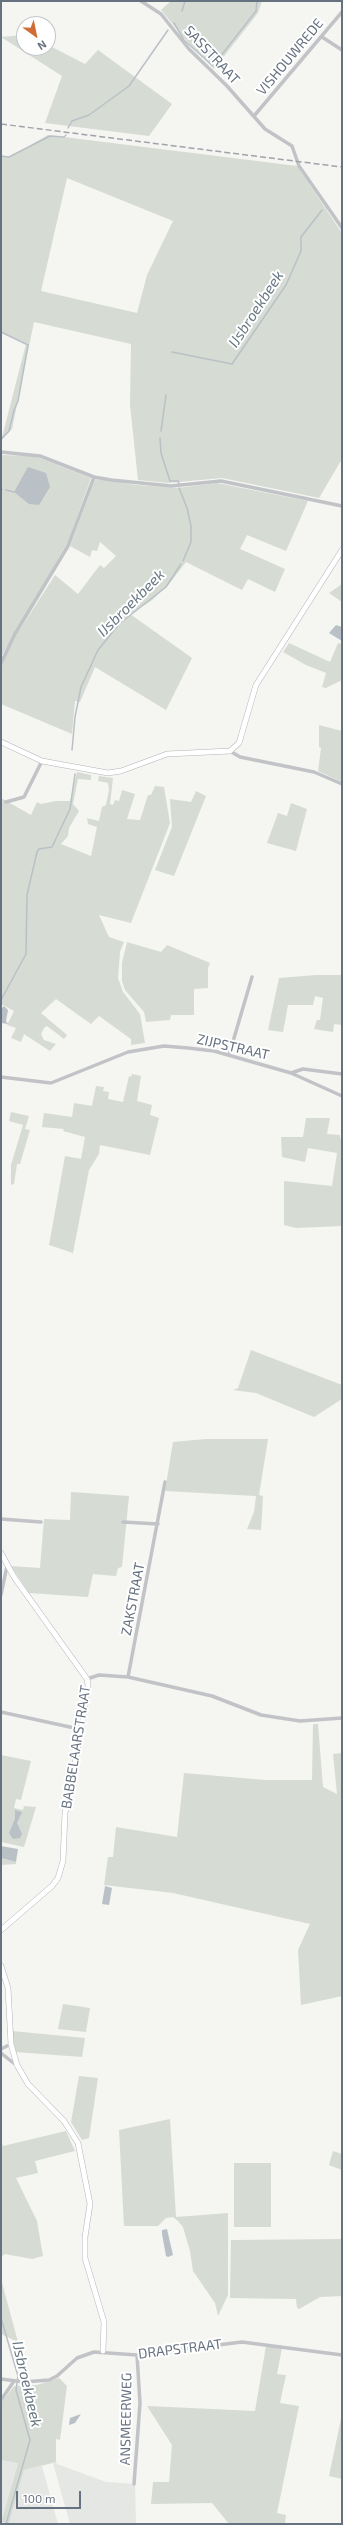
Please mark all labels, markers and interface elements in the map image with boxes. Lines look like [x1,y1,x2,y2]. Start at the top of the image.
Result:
street label: VISHOUWREDE [253,15,327,99]
north arrow [16,16,56,56]
street label: SASSTRAAT [181,22,243,88]
text: N [35,38,49,53]
water label: IJsbroekbeek [225,267,287,351]
water label: IJsbroekbeek [94,566,168,640]
street label: ZIJPSTRAAT [195,1030,271,1064]
street label: ZAKSTRAAT [118,1561,148,1637]
street label: BABBELAARSTRAAT [58,1684,94,1810]
street label: DRAPSTRAAT [137,2336,223,2362]
water label: IJsbroekbeek [8,2339,46,2429]
street label: ANSMEERWEG [117,2372,135,2466]
scale bar [18,2483,83,2509]
text: 100 m [23,2491,55,2505]

